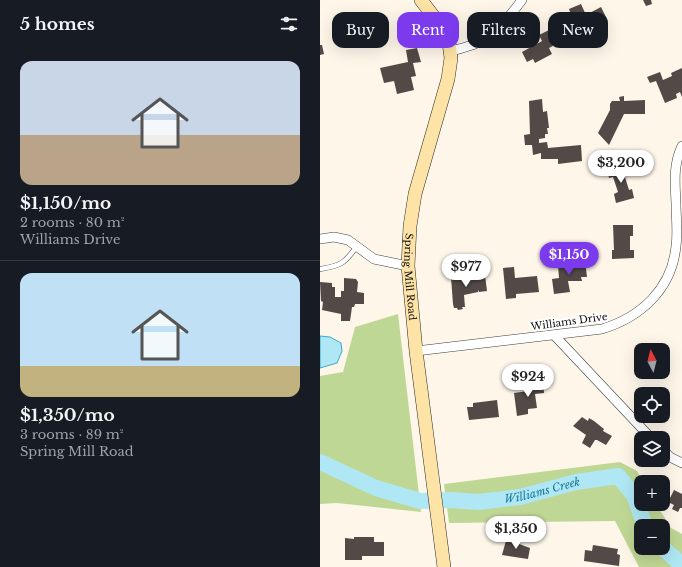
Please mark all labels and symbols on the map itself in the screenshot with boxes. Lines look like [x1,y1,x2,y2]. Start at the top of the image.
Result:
pin: $3,200 [588,150,654,184]
street label: Spring Mill Road [401,233,419,321]
pin: $1,150 [536,242,602,276]
pin: $977 [442,254,490,288]
street label: Williams Drive [529,310,608,333]
north arrow [634,343,670,379]
pin: $924 [504,364,552,398]
water label: Williams Creek [503,474,581,506]
pin: $1,350 [483,516,549,550]

